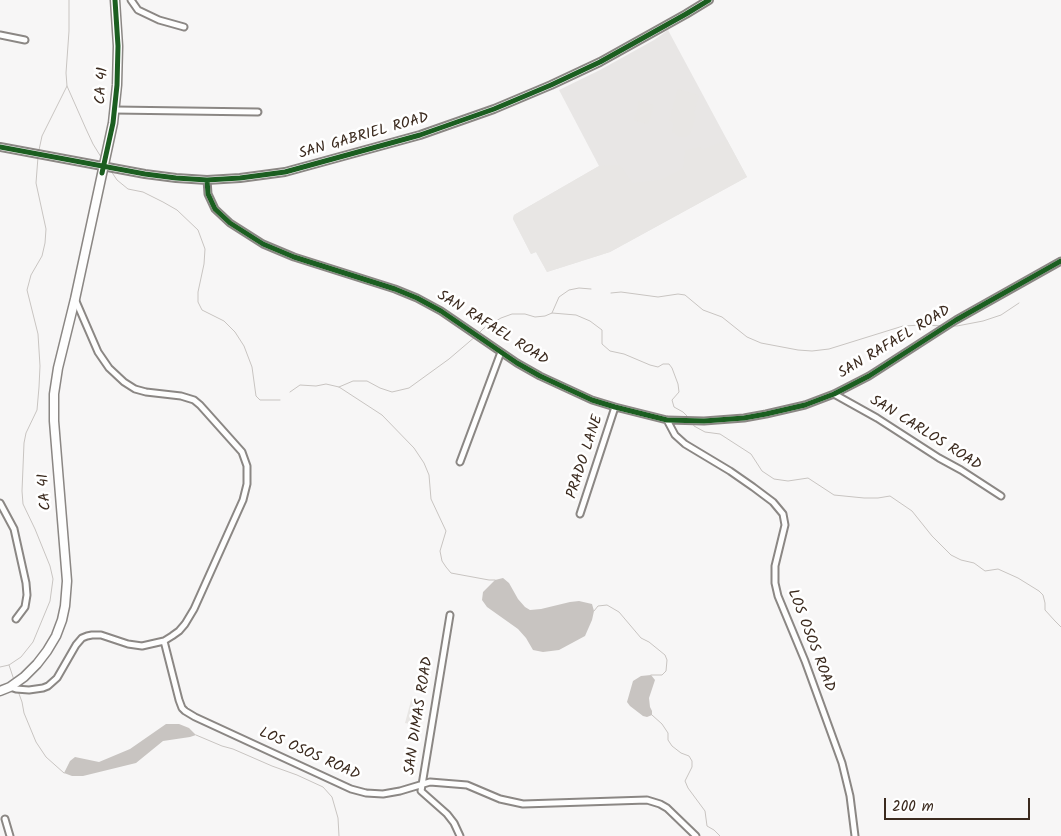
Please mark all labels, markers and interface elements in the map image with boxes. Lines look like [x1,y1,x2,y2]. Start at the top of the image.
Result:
street label: CA 41 [93,67,113,105]
street label: SAN GABRIEL ROAD [297,110,431,164]
street label: SAN RAFAEL ROAD [433,287,551,371]
street label: SAN RAFAEL ROAD [836,302,954,384]
street label: SAN CARLOS ROAD [866,392,984,476]
street label: PRADO LANE [564,413,608,501]
street label: CA 41 [35,473,57,511]
street label: LOS OSOS ROAD [782,587,838,695]
street label: SAN DIMAS ROAD [402,656,438,776]
street label: LOS OSOS ROAD [256,725,362,785]
scale bar [886,788,1032,820]
text: 200 m [892,795,934,819]

